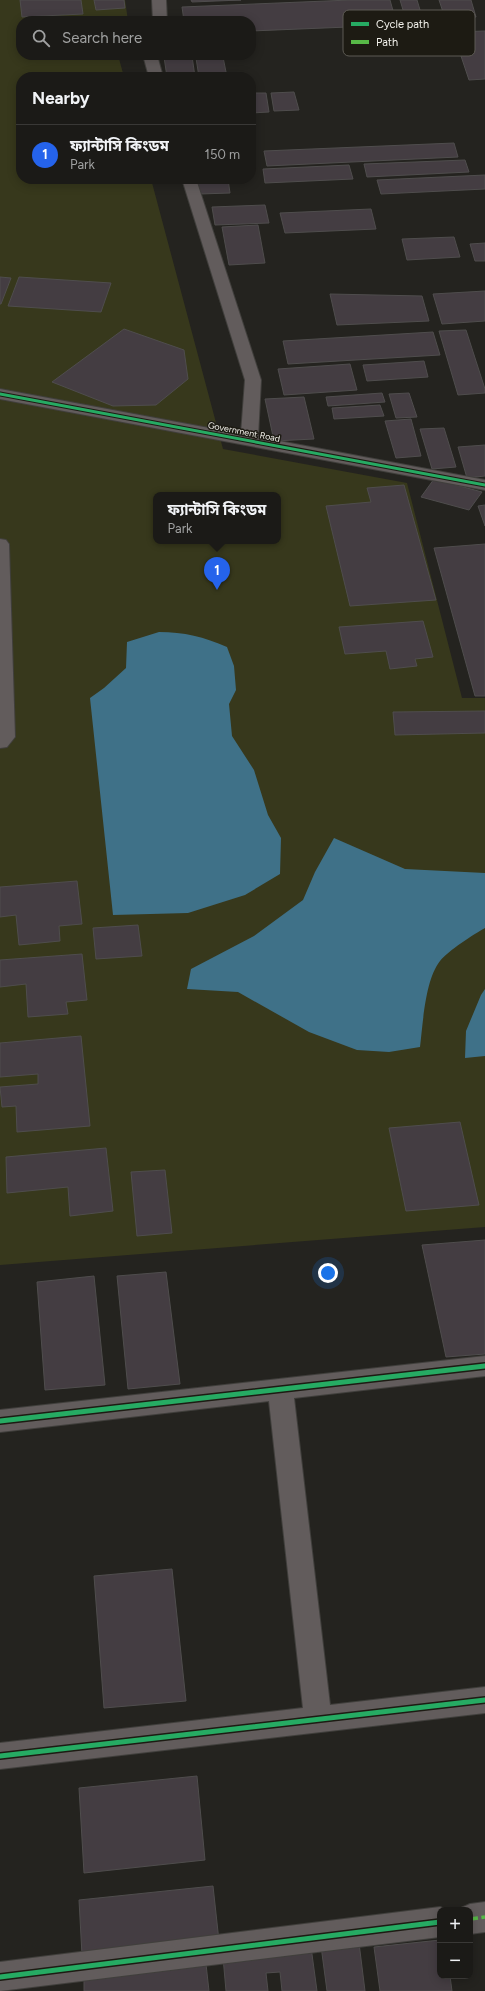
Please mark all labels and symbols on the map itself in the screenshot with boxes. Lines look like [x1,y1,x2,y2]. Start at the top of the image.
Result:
legend [343,10,475,56]
text: Cycle path [376,18,429,31]
text: Path [376,36,398,49]
street label: Government Road [207,419,281,444]
pin: 1 [204,557,230,590]
your location [318,1263,338,1283]

